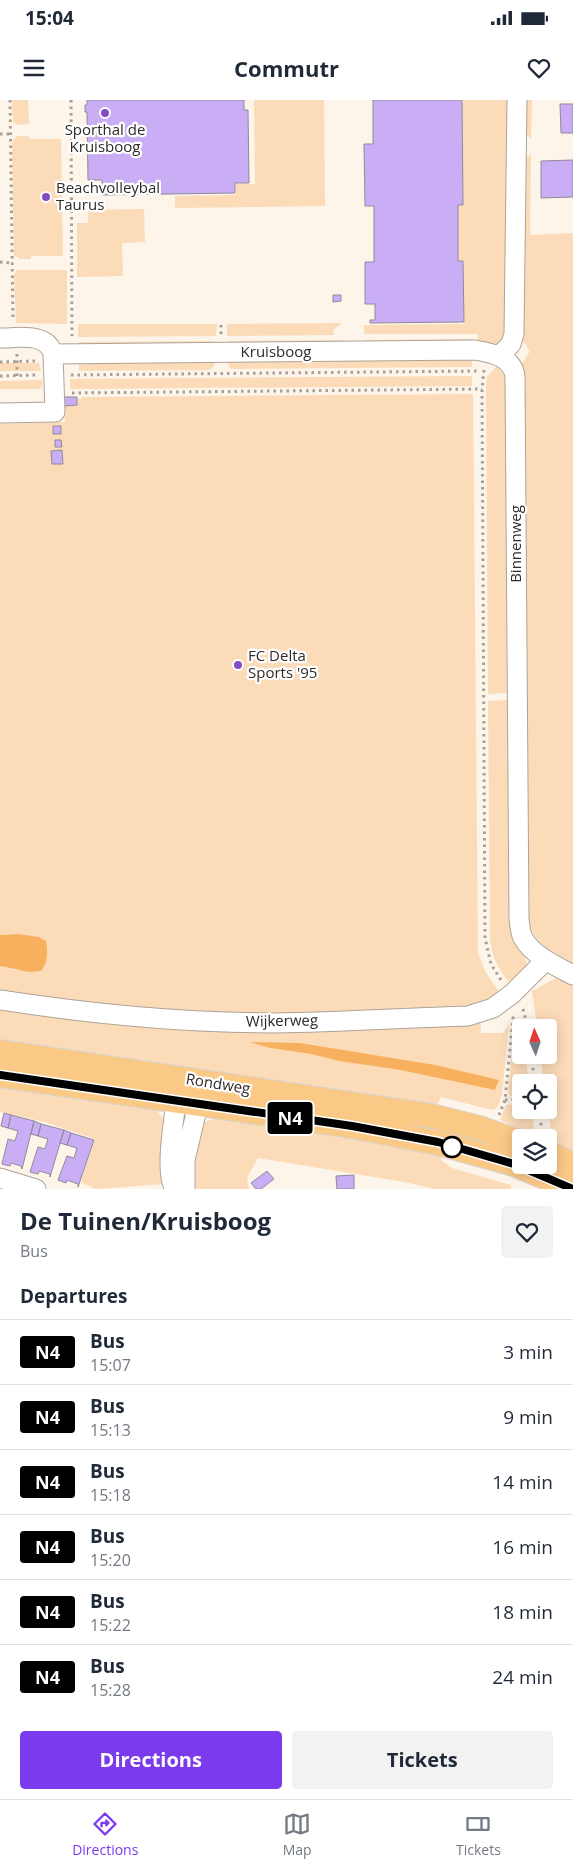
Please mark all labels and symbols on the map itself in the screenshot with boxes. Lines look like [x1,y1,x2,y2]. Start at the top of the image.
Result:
marker: Sporthal de Kruisboog [99,107,111,119]
place label: Sporthal de Kruisboog [65,119,145,156]
place label: Beachvolleybal Taurus [56,177,160,214]
marker: Beachvolleybal Taurus [40,191,52,203]
street label: Kruisboog [241,341,311,361]
street label: Binnenweg [505,505,525,583]
place label: FC Delta Sports '95 [248,645,317,682]
marker: FC Delta Sports '95 [232,659,244,671]
street label: Wijkerweg [246,1009,318,1031]
north arrow [512,1019,558,1064]
street label: Rondweg [185,1068,252,1098]
line badge: N4 [268,1102,312,1134]
unlabelled marker [441,1136,463,1158]

